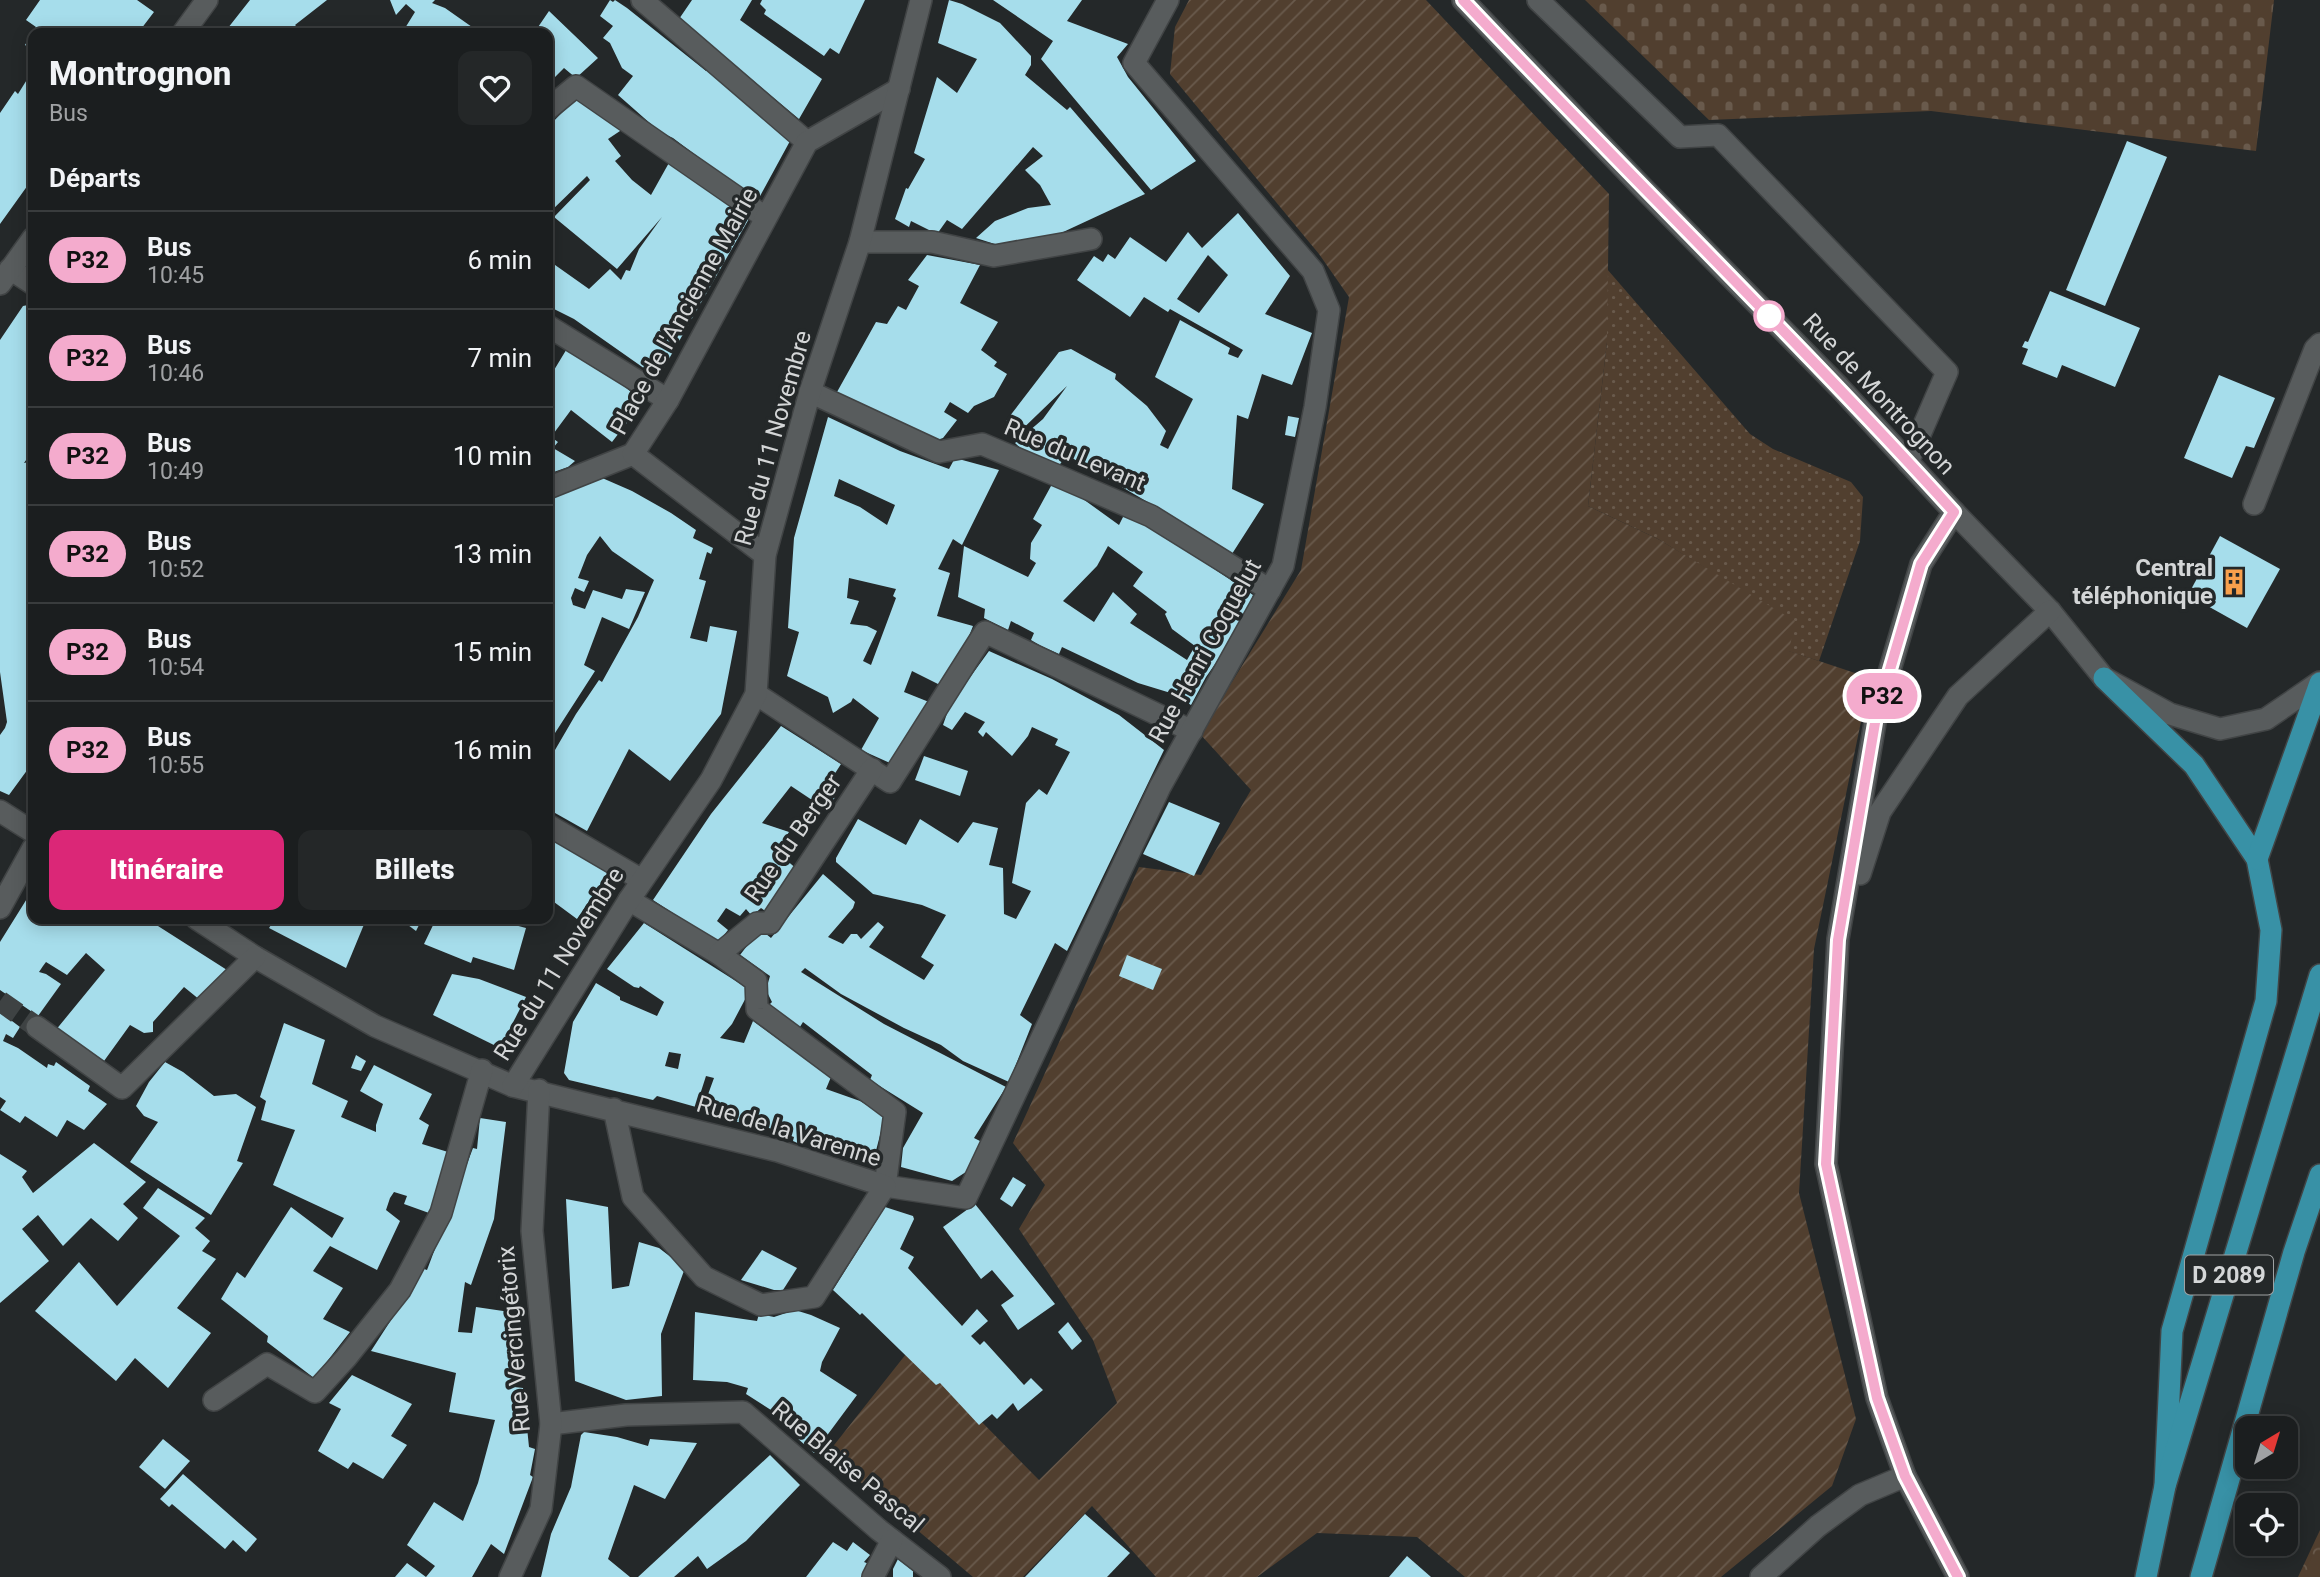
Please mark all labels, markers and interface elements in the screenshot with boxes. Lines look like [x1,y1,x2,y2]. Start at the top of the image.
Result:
button: heart [458,51,532,125]
text: Montrognon [49,54,231,93]
text: Bus [49,100,88,127]
text: Départs [49,163,141,193]
street label: Place de l'Ancienne Mairie [604,183,764,439]
text: Bus [147,232,192,262]
text: 6 min [467,245,532,275]
text: P32 [66,246,109,274]
text: 10:45 [147,262,204,289]
unlabelled marker [1754,301,1784,331]
street label: Rue de Montrognon [1797,308,1961,480]
street label: Rue du 11 Novembre [729,327,817,549]
text: Bus [147,330,192,360]
text: 7 min [467,343,532,373]
text: P32 [66,344,109,372]
text: 10:46 [147,360,204,387]
street label: Rue du Levant [1000,413,1150,497]
text: Bus [147,428,192,458]
text: 10 min [453,441,532,471]
text: P32 [66,442,109,470]
text: 10:49 [147,458,204,485]
text: Bus [147,526,192,556]
text: 13 min [453,539,532,569]
text: P32 [66,540,109,568]
street label: Rue Henri Coquelut [1143,554,1267,748]
place label: Central téléphonique [2072,554,2213,610]
text: 10:52 [147,556,204,583]
building icon: Central téléphonique [2219,567,2249,597]
text: Bus [147,624,192,654]
text: 15 min [453,637,532,667]
text: P32 [66,638,109,666]
text: 10:54 [147,654,204,681]
line badge: P32 [1842,673,1922,719]
text: P32 [1860,682,1904,710]
text: Bus [147,722,192,752]
text: 16 min [453,735,532,765]
text: P32 [66,736,109,764]
text: 10:55 [147,752,204,779]
street label: Rue du Berger [739,769,847,907]
button: Itinéraire [49,830,284,910]
button: Billets [298,830,532,910]
street label: Rue du 11 Novembre [488,862,630,1066]
street label: Rue de la Varenne [693,1090,885,1172]
street label: Rue Vercingétorix [492,1244,536,1433]
road number: D 2089 [2185,1256,2273,1294]
street label: Rue Blaise Pascal [766,1395,930,1539]
north arrow [2235,1416,2298,1479]
map controls [2235,1416,2298,1556]
button: locate [2235,1493,2298,1556]

